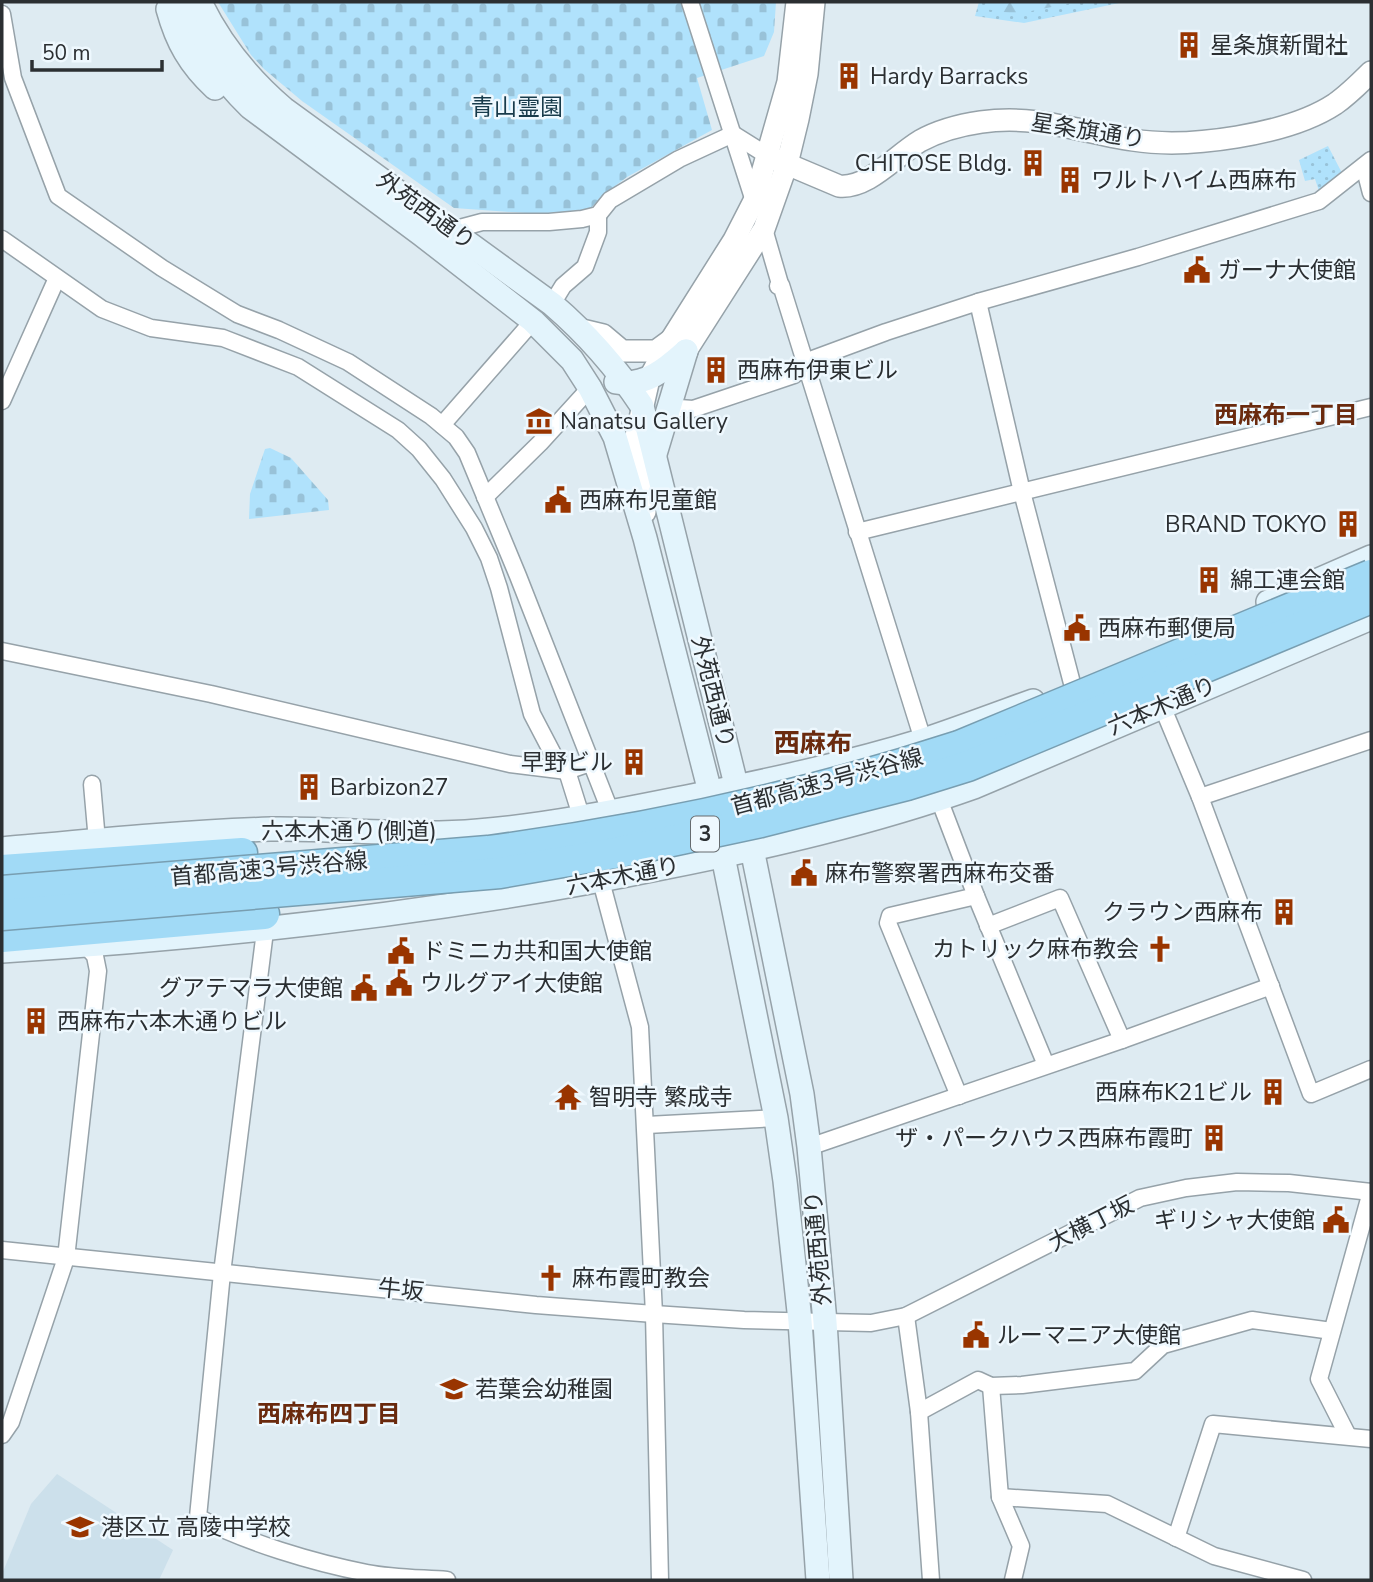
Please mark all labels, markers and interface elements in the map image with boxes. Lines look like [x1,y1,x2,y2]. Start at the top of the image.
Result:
scale bar [32,28,161,72]
building icon: 星条旗新聞社 [1174,30,1204,60]
place label: 星条旗新聞社 [1210,30,1348,61]
text: 50 m [42,39,91,67]
building icon: Hardy Barracks [834,61,864,91]
place label: Hardy Barracks [870,61,1028,92]
park label: 青山霊園 [471,92,563,123]
street label: 星条旗通り [1029,107,1147,155]
place label: CHITOSE Bldg. [855,148,1012,179]
building icon: CHITOSE Bldg. [1018,148,1048,178]
street label: 外苑西通り [370,165,482,257]
building icon: ワルトハイム西麻布 [1055,165,1085,195]
place label: ワルトハイム西麻布 [1091,165,1297,196]
public building icon: ガーナ大使館 [1182,255,1212,285]
place label: ガーナ大使館 [1218,255,1356,286]
building icon: 西麻布伊東ビル [701,355,731,385]
place label: 西麻布伊東ビル [737,355,898,386]
district label: 西麻布一丁目 [1214,399,1358,431]
museum icon: Nanatsu Gallery [524,406,554,436]
place label: Nanatsu Gallery [560,406,728,437]
public building icon: 西麻布児童館 [543,485,573,515]
place label: 西麻布児童館 [579,485,717,516]
place label: BRAND TOKYO [1165,509,1327,540]
building icon: BRAND TOKYO [1333,509,1363,539]
building icon: 綿工連会館 [1194,565,1224,595]
place label: 綿工連会館 [1230,565,1345,596]
public building icon: 西麻布郵便局 [1062,613,1092,643]
place label: 西麻布郵便局 [1098,613,1236,644]
street label: 外苑西通り [684,632,742,752]
street label: 六本木通り [1103,669,1221,743]
district label: 西麻布 [774,726,852,761]
street label: 首都高速3号渋谷線 [727,741,927,823]
place label: 早野ビル [521,747,613,778]
building icon: 早野ビル [619,747,649,777]
building icon: Barbizon27 [294,772,324,802]
place label: Barbizon27 [330,772,449,803]
street label: 六本木通り(側道) [261,816,437,847]
road number: 3 [691,816,719,852]
street label: 首都高速3号渋谷線 [169,845,369,893]
street label: 六本木通り [564,850,682,902]
public building icon: 麻布警察署西麻布交番 [789,858,819,888]
place label: 麻布警察署西麻布交番 [825,858,1055,889]
place label: クラウン西麻布 [1102,897,1263,928]
building icon: クラウン西麻布 [1269,897,1299,927]
place label: カトリック麻布教会 [932,934,1139,965]
church icon: カトリック麻布教会 [1145,934,1175,964]
public building icon: ドミニカ共和国大使館 [386,936,416,966]
place label: ドミニカ共和国大使館 [422,936,652,967]
public building icon: ウルグアイ大使館 [384,968,414,998]
place label: ウルグアイ大使館 [420,968,603,999]
place label: グアテマラ大使館 [159,973,343,1004]
public building icon: グアテマラ大使館 [349,973,379,1003]
building icon: 西麻布六本木通りビル [21,1006,51,1036]
place label: 西麻布六本木通りビル [57,1006,287,1037]
place label: 西麻布K21ビル [1095,1077,1252,1108]
building icon: 西麻布K21ビル [1258,1077,1288,1107]
temple icon: 智明寺 繁成寺 [553,1082,583,1112]
place label: 智明寺 繁成寺 [589,1082,733,1113]
place label: ザ・パークハウス西麻布霞町 [895,1123,1193,1154]
building icon: ザ・パークハウス西麻布霞町 [1199,1123,1229,1153]
street label: 外苑西通り [798,1189,838,1307]
street label: 大横丁坂 [1043,1189,1139,1259]
place label: ギリシャ大使館 [1154,1205,1315,1236]
public building icon: ギリシャ大使館 [1321,1205,1351,1235]
church icon: 麻布霞町教会 [536,1263,566,1293]
place label: 麻布霞町教会 [572,1263,710,1294]
street label: 牛坂 [377,1272,425,1308]
public building icon: ルーマニア大使館 [961,1320,991,1350]
place label: ルーマニア大使館 [997,1320,1181,1351]
school or university icon: 若葉会幼稚園 [439,1374,469,1404]
place label: 若葉会幼稚園 [475,1374,613,1405]
district label: 西麻布四丁目 [257,1398,401,1430]
school or university icon: 港区立 高陵中学校 [65,1512,95,1542]
place label: 港区立 高陵中学校 [101,1512,291,1543]

